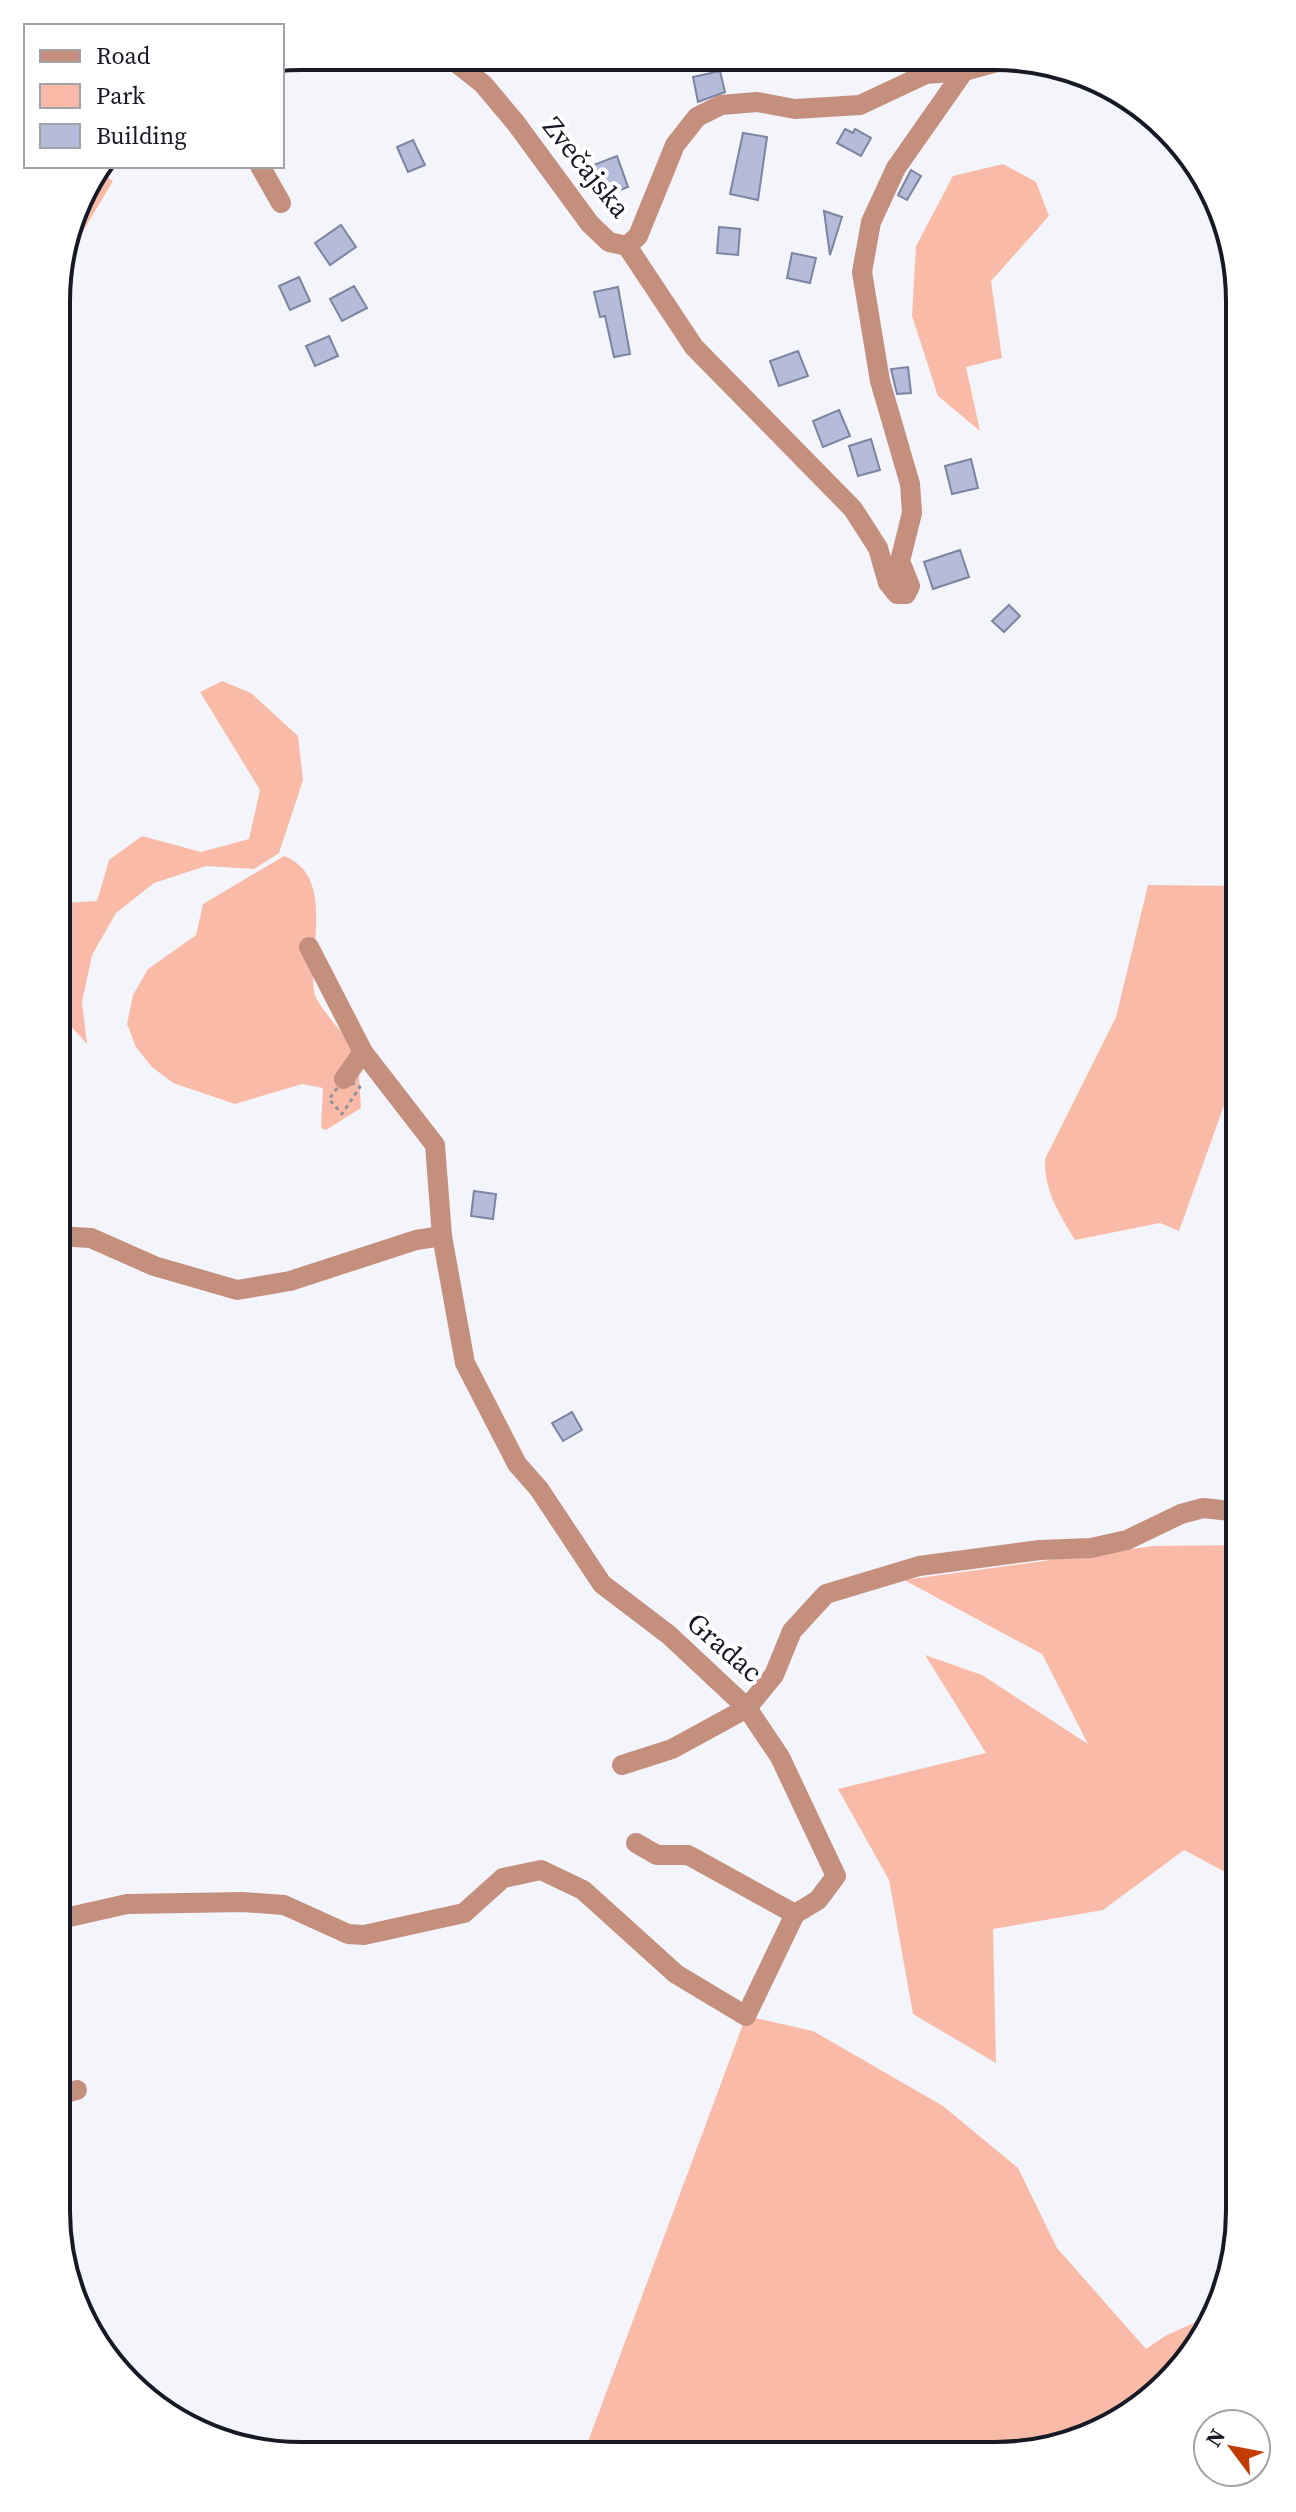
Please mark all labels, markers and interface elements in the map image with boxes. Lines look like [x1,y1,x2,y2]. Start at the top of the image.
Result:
legend [24,24,284,168]
text: Road [96,39,151,72]
text: Park [96,79,146,112]
street label: Zvečajska [535,109,640,226]
text: Building [96,119,187,152]
street label: Gradac [679,1604,771,1690]
north arrow [1192,2408,1272,2488]
text: N [1198,2423,1232,2452]

